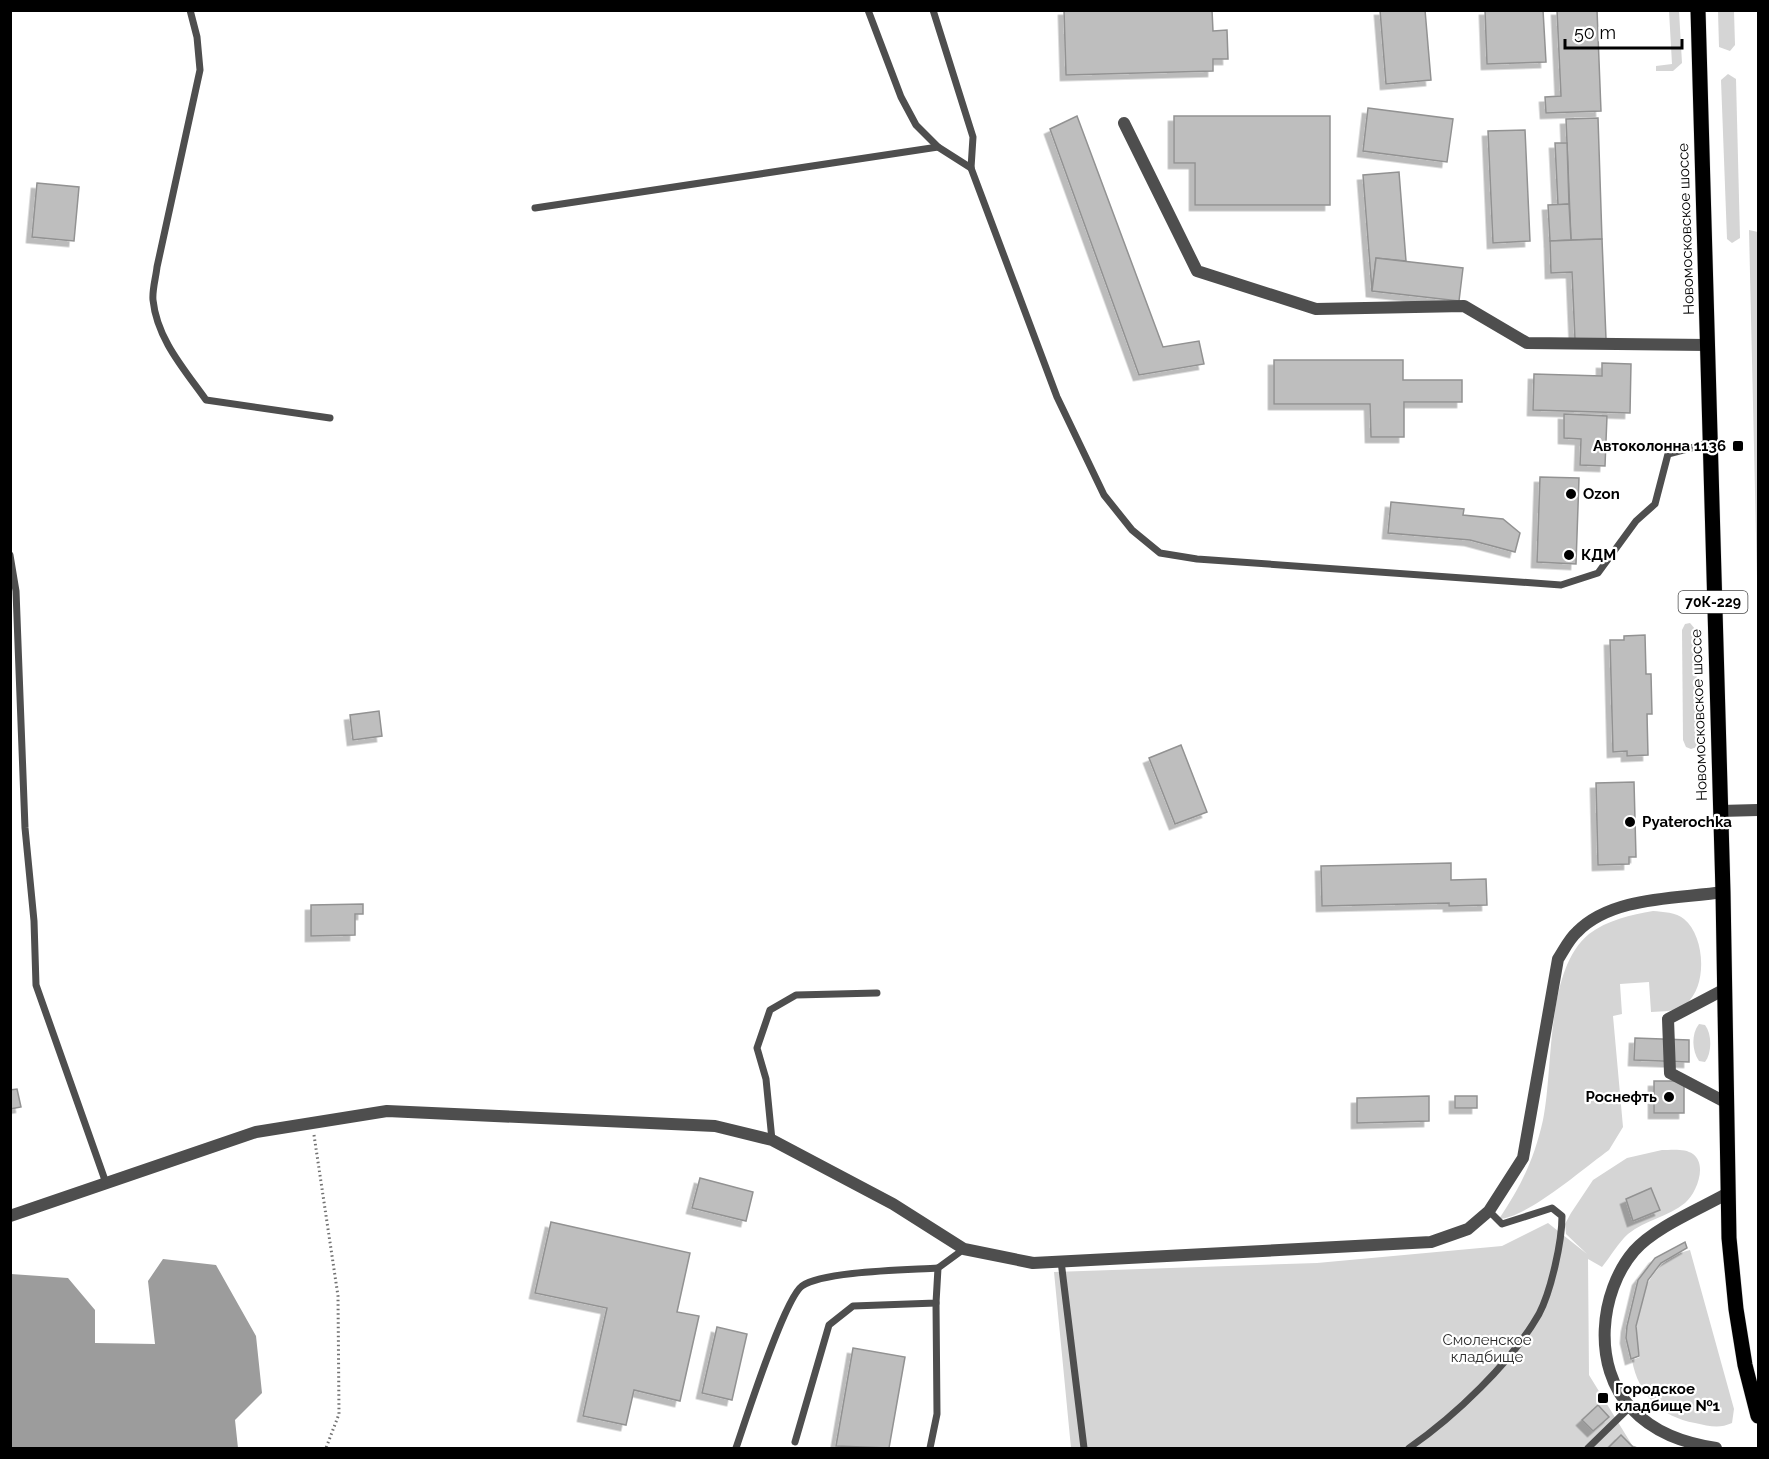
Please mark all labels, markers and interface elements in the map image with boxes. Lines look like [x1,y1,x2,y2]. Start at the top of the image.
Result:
scale bar [1565,12,1682,50]
text: 50 m [1574,22,1616,43]
street label: Новомосковское шоссе [1674,143,1698,315]
place label: Автоколонна 1136 [1593,437,1726,455]
marker: Автоколонна 1136 [1731,439,1745,453]
place label: Ozon [1583,485,1620,503]
marker: Ozon [1564,487,1578,501]
place label: КДМ [1581,546,1616,564]
marker: КДМ [1562,548,1576,562]
road number: 70К-229 [1678,591,1748,613]
street label: Новомосковское шоссе [1687,629,1711,801]
place label: Pyaterochka [1642,813,1732,831]
marker: Pyaterochka [1623,815,1637,829]
place label: Роснефть [1585,1088,1657,1106]
marker: Роснефть [1662,1090,1676,1104]
park label: Смоленское кладбище [1442,1331,1532,1366]
place label: Городское кладбище №1 [1615,1380,1720,1415]
marker: Городское кладбище №1 [1596,1391,1610,1405]

